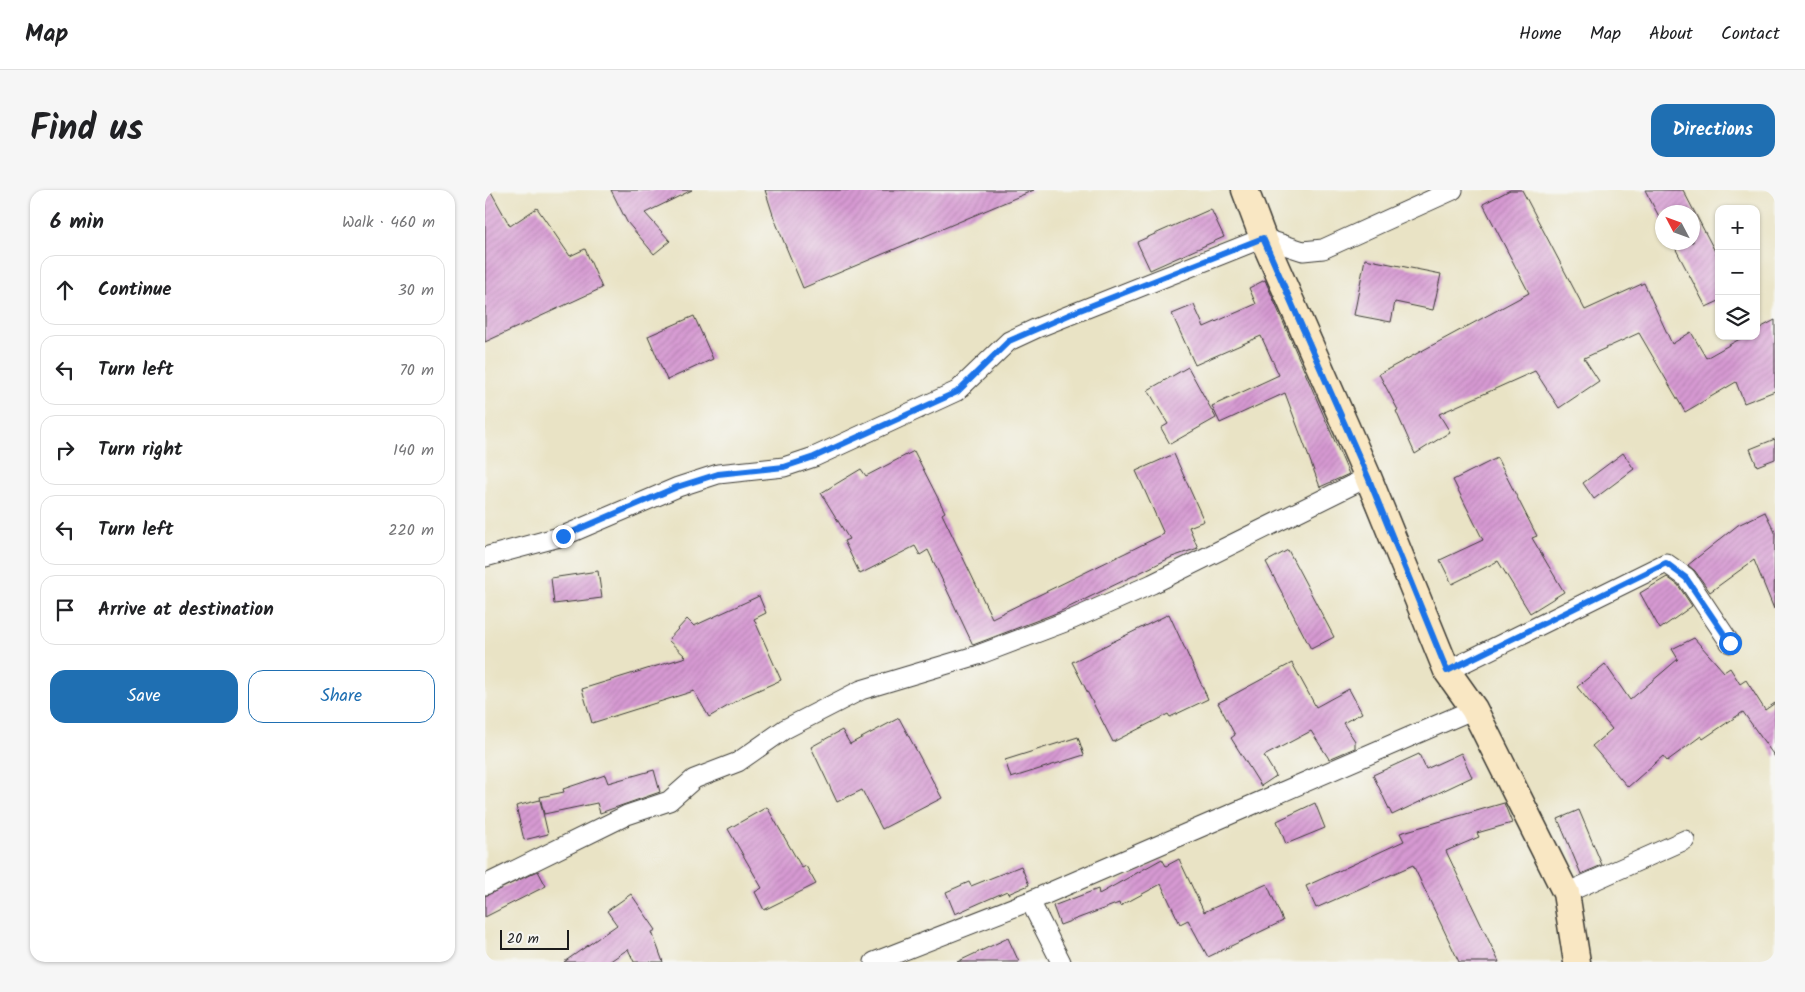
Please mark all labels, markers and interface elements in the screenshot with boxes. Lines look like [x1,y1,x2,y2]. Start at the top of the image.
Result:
text: Map [25,15,68,54]
text: Home [1519,20,1562,49]
text: Map [1590,20,1621,49]
text: About [1649,20,1693,49]
text: Contact [1721,20,1780,49]
text: Find us [30,102,143,158]
button: Directions [1651,104,1775,157]
north arrow [1655,205,1700,250]
map controls [1715,205,1760,340]
button: + [1715,205,1760,250]
text: 6 min [50,206,104,239]
text: Walk · 460 m [342,210,435,235]
button: − [1715,250,1760,295]
text: Continue [98,275,171,305]
icon: ahead [51,276,79,304]
text: 30 m [398,278,434,303]
button: layers [1715,295,1760,340]
text: Turn left [98,355,173,385]
icon: left [51,356,79,384]
text: 70 m [399,358,434,383]
text: Turn right [98,435,183,465]
icon: right [51,436,79,464]
text: 140 m [393,438,434,463]
text: Turn left [98,515,173,545]
icon: left [51,516,79,544]
text: 220 m [388,518,434,543]
route end [552,525,575,548]
text: Arrive at destination [98,595,274,625]
icon: arrive [51,596,79,624]
route start [1719,632,1742,655]
button: Save [50,670,238,723]
button: Share [248,670,435,723]
scale bar [500,927,569,950]
text: 20 m [507,928,539,950]

